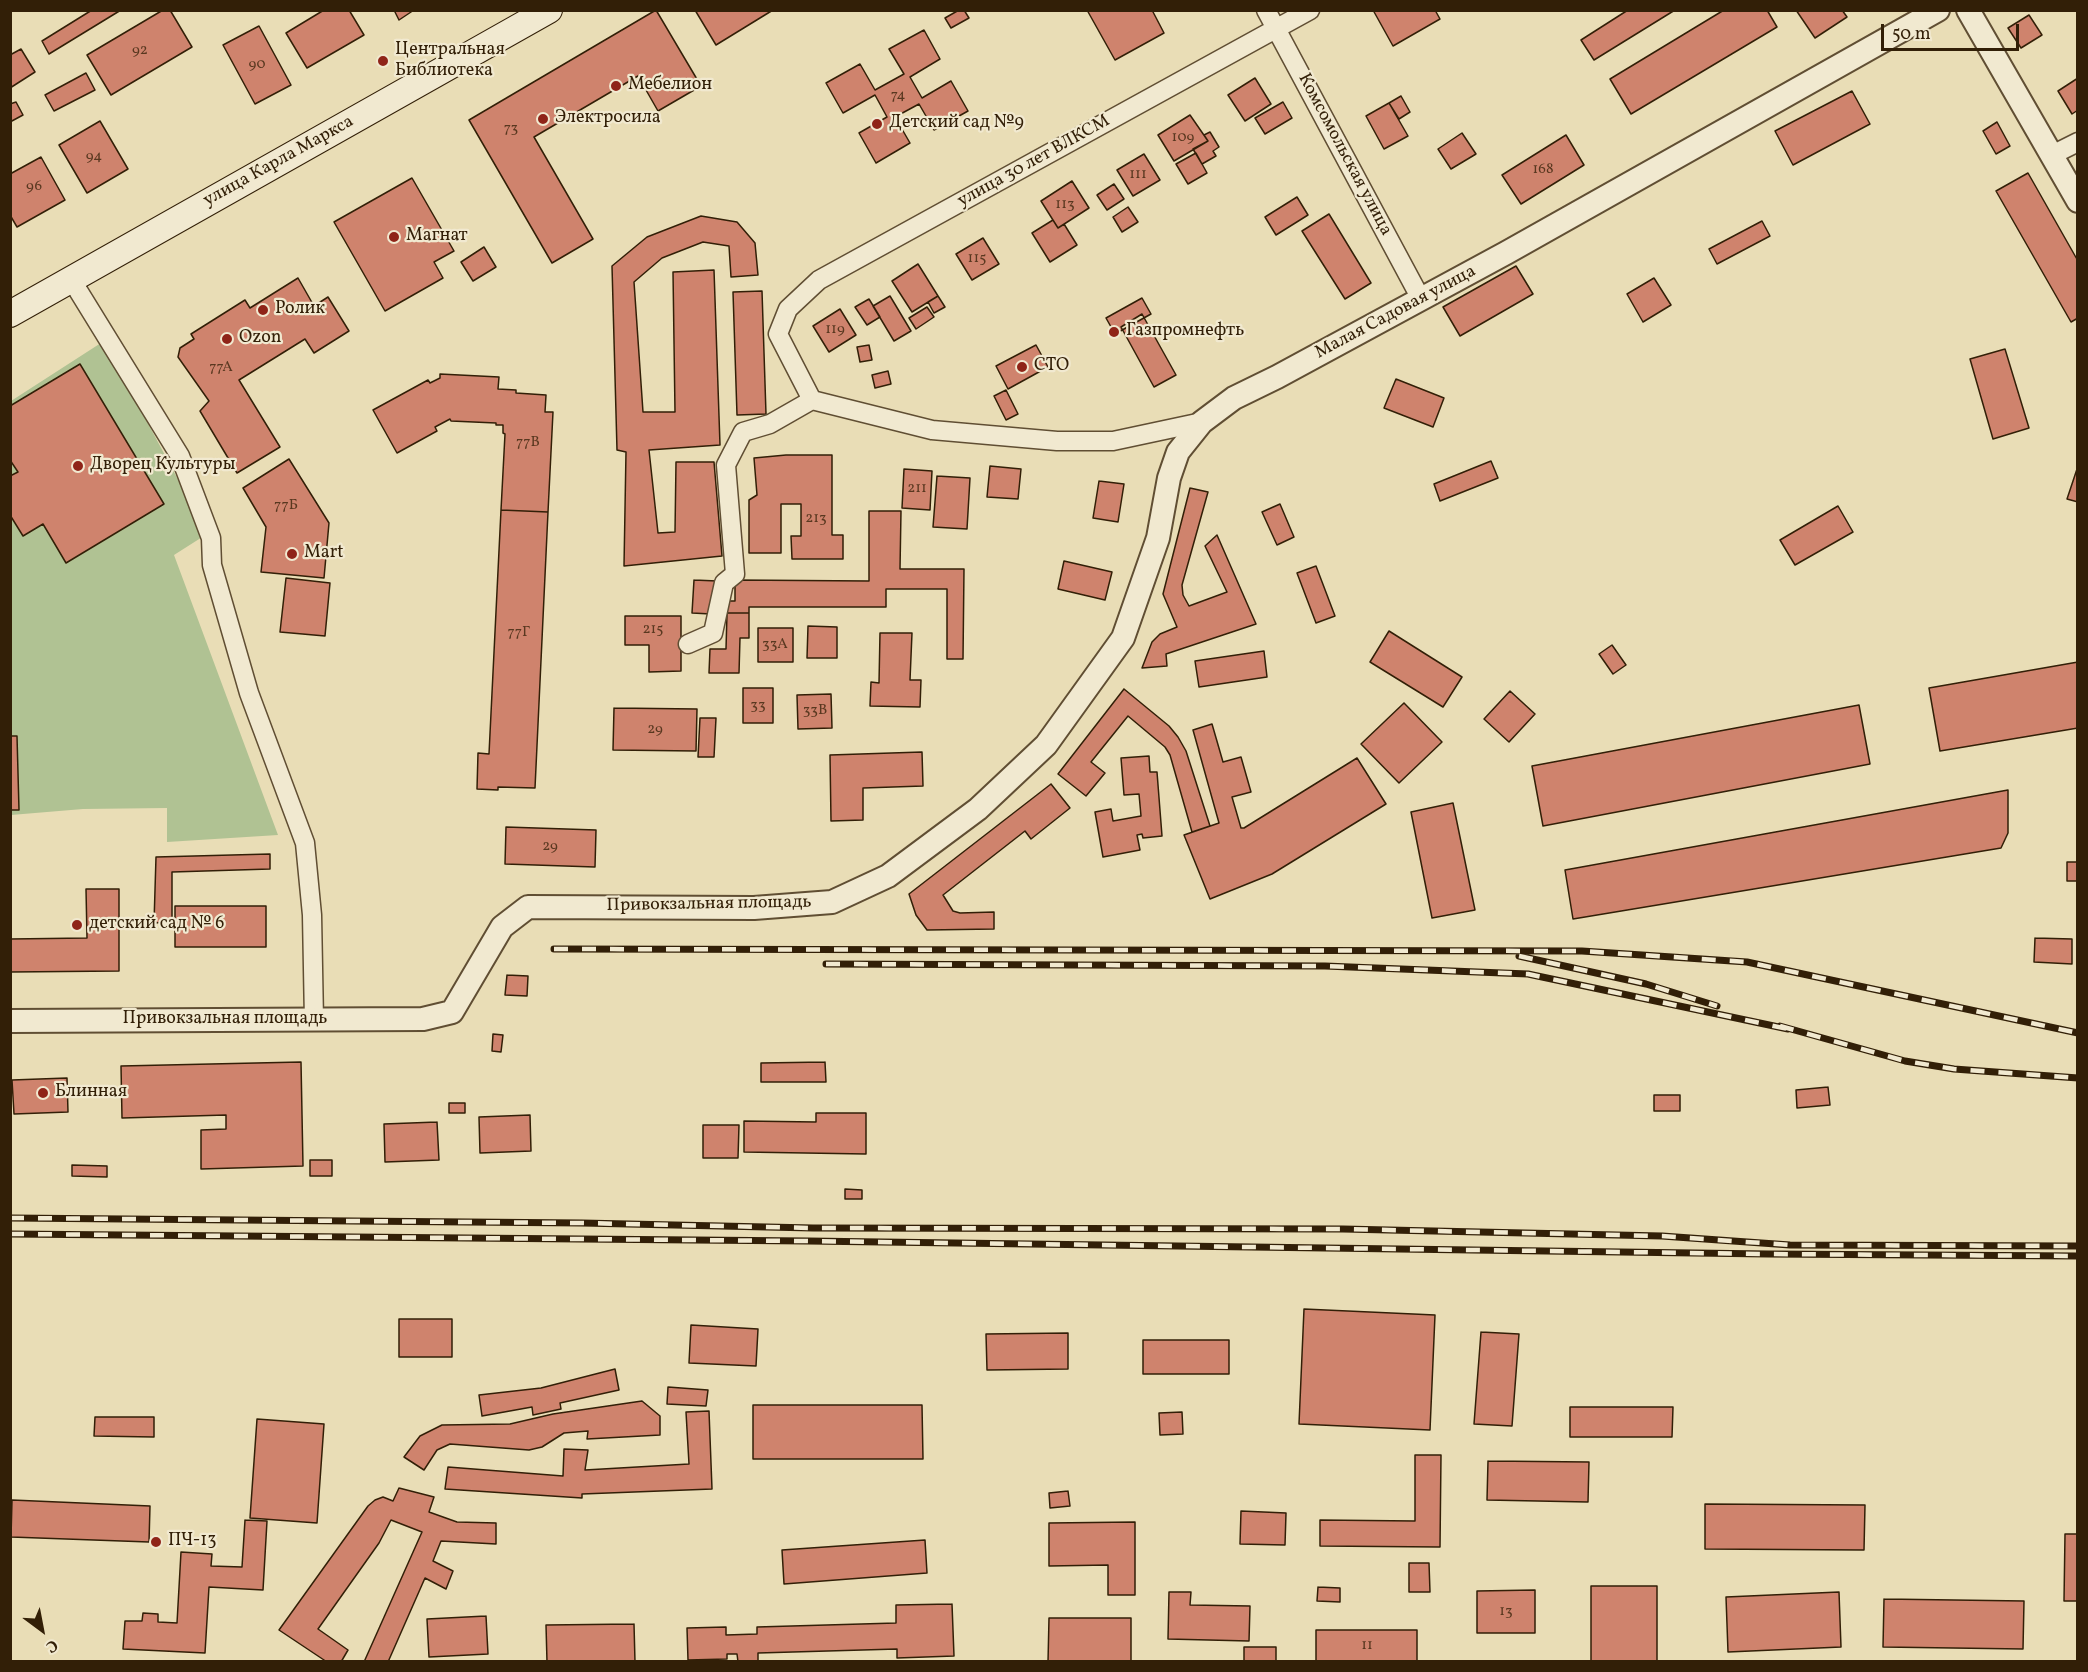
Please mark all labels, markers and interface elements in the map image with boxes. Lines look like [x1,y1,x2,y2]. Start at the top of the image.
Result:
scale bar [1884,12,2022,50]
text: 50 m [1892,22,1931,47]
place label: Центральная Библиотека [395,40,505,82]
house number: 92 [132,42,148,60]
marker: Центральная Библиотека [376,54,390,68]
house number: 90 [248,56,266,74]
street label: Комсомольская улица [1292,70,1396,240]
place label: Мебелион [628,75,712,97]
marker: Мебелион [609,79,623,93]
house number: 74 [891,87,905,105]
place label: Электросила [555,108,661,130]
street label: улица 30 лет ВЛКСМ [954,111,1114,213]
street label: улица Карла Маркса [200,112,358,212]
marker: Электросила [536,112,550,126]
place label: Детский сад №9 [889,113,1024,135]
marker: Детский сад №9 [870,117,884,131]
house number: 73 [504,120,518,138]
house number: 109 [1172,129,1194,147]
house number: 94 [86,148,102,166]
house number: 168 [1532,161,1554,179]
house number: 111 [1129,166,1147,184]
house number: 96 [26,178,42,196]
house number: 113 [1055,196,1075,214]
place label: Магнат [406,226,468,248]
marker: Магнат [387,230,401,244]
house number: 115 [968,250,986,268]
street label: Малая Садовая улица [1312,261,1480,365]
place label: Ролик [275,299,325,321]
marker: Ролик [256,303,270,317]
house number: 119 [825,321,845,339]
place label: Газпромнефть [1126,321,1244,343]
marker: Газпромнефть [1107,325,1121,339]
place label: Ozon [239,328,281,350]
marker: Ozon [220,332,234,346]
place label: СТО [1034,356,1069,378]
house number: 77А [209,359,233,377]
marker: СТО [1015,360,1029,374]
house number: 77В [516,434,540,452]
place label: Дворец Культуры [90,455,235,477]
marker: Дворец Культуры [71,459,85,473]
house number: 211 [907,480,927,498]
house number: 77Б [274,497,298,515]
house number: 213 [805,510,827,528]
place label: Mart [304,543,344,565]
marker: Mart [285,547,299,561]
house number: 215 [642,621,664,639]
house number: 77Г [508,624,530,642]
house number: 33А [762,636,788,654]
house number: 33 [750,697,766,715]
house number: 33В [803,702,827,720]
house number: 29 [647,721,663,739]
house number: 29 [542,838,558,856]
street label: Привокзальная площадь [606,892,812,918]
place label: детский сад № 6 [89,914,224,936]
marker: детский сад № 6 [70,918,84,932]
street label: Привокзальная площадь [123,1009,327,1031]
place label: Блинная [55,1082,127,1104]
marker: Блинная [36,1086,50,1100]
place label: ПЧ-13 [168,1531,216,1553]
marker: ПЧ-13 [149,1535,163,1549]
north arrow [12,1600,72,1660]
house number: 13 [1499,1603,1513,1621]
text: С [41,1633,62,1657]
house number: 11 [1361,1637,1373,1655]

